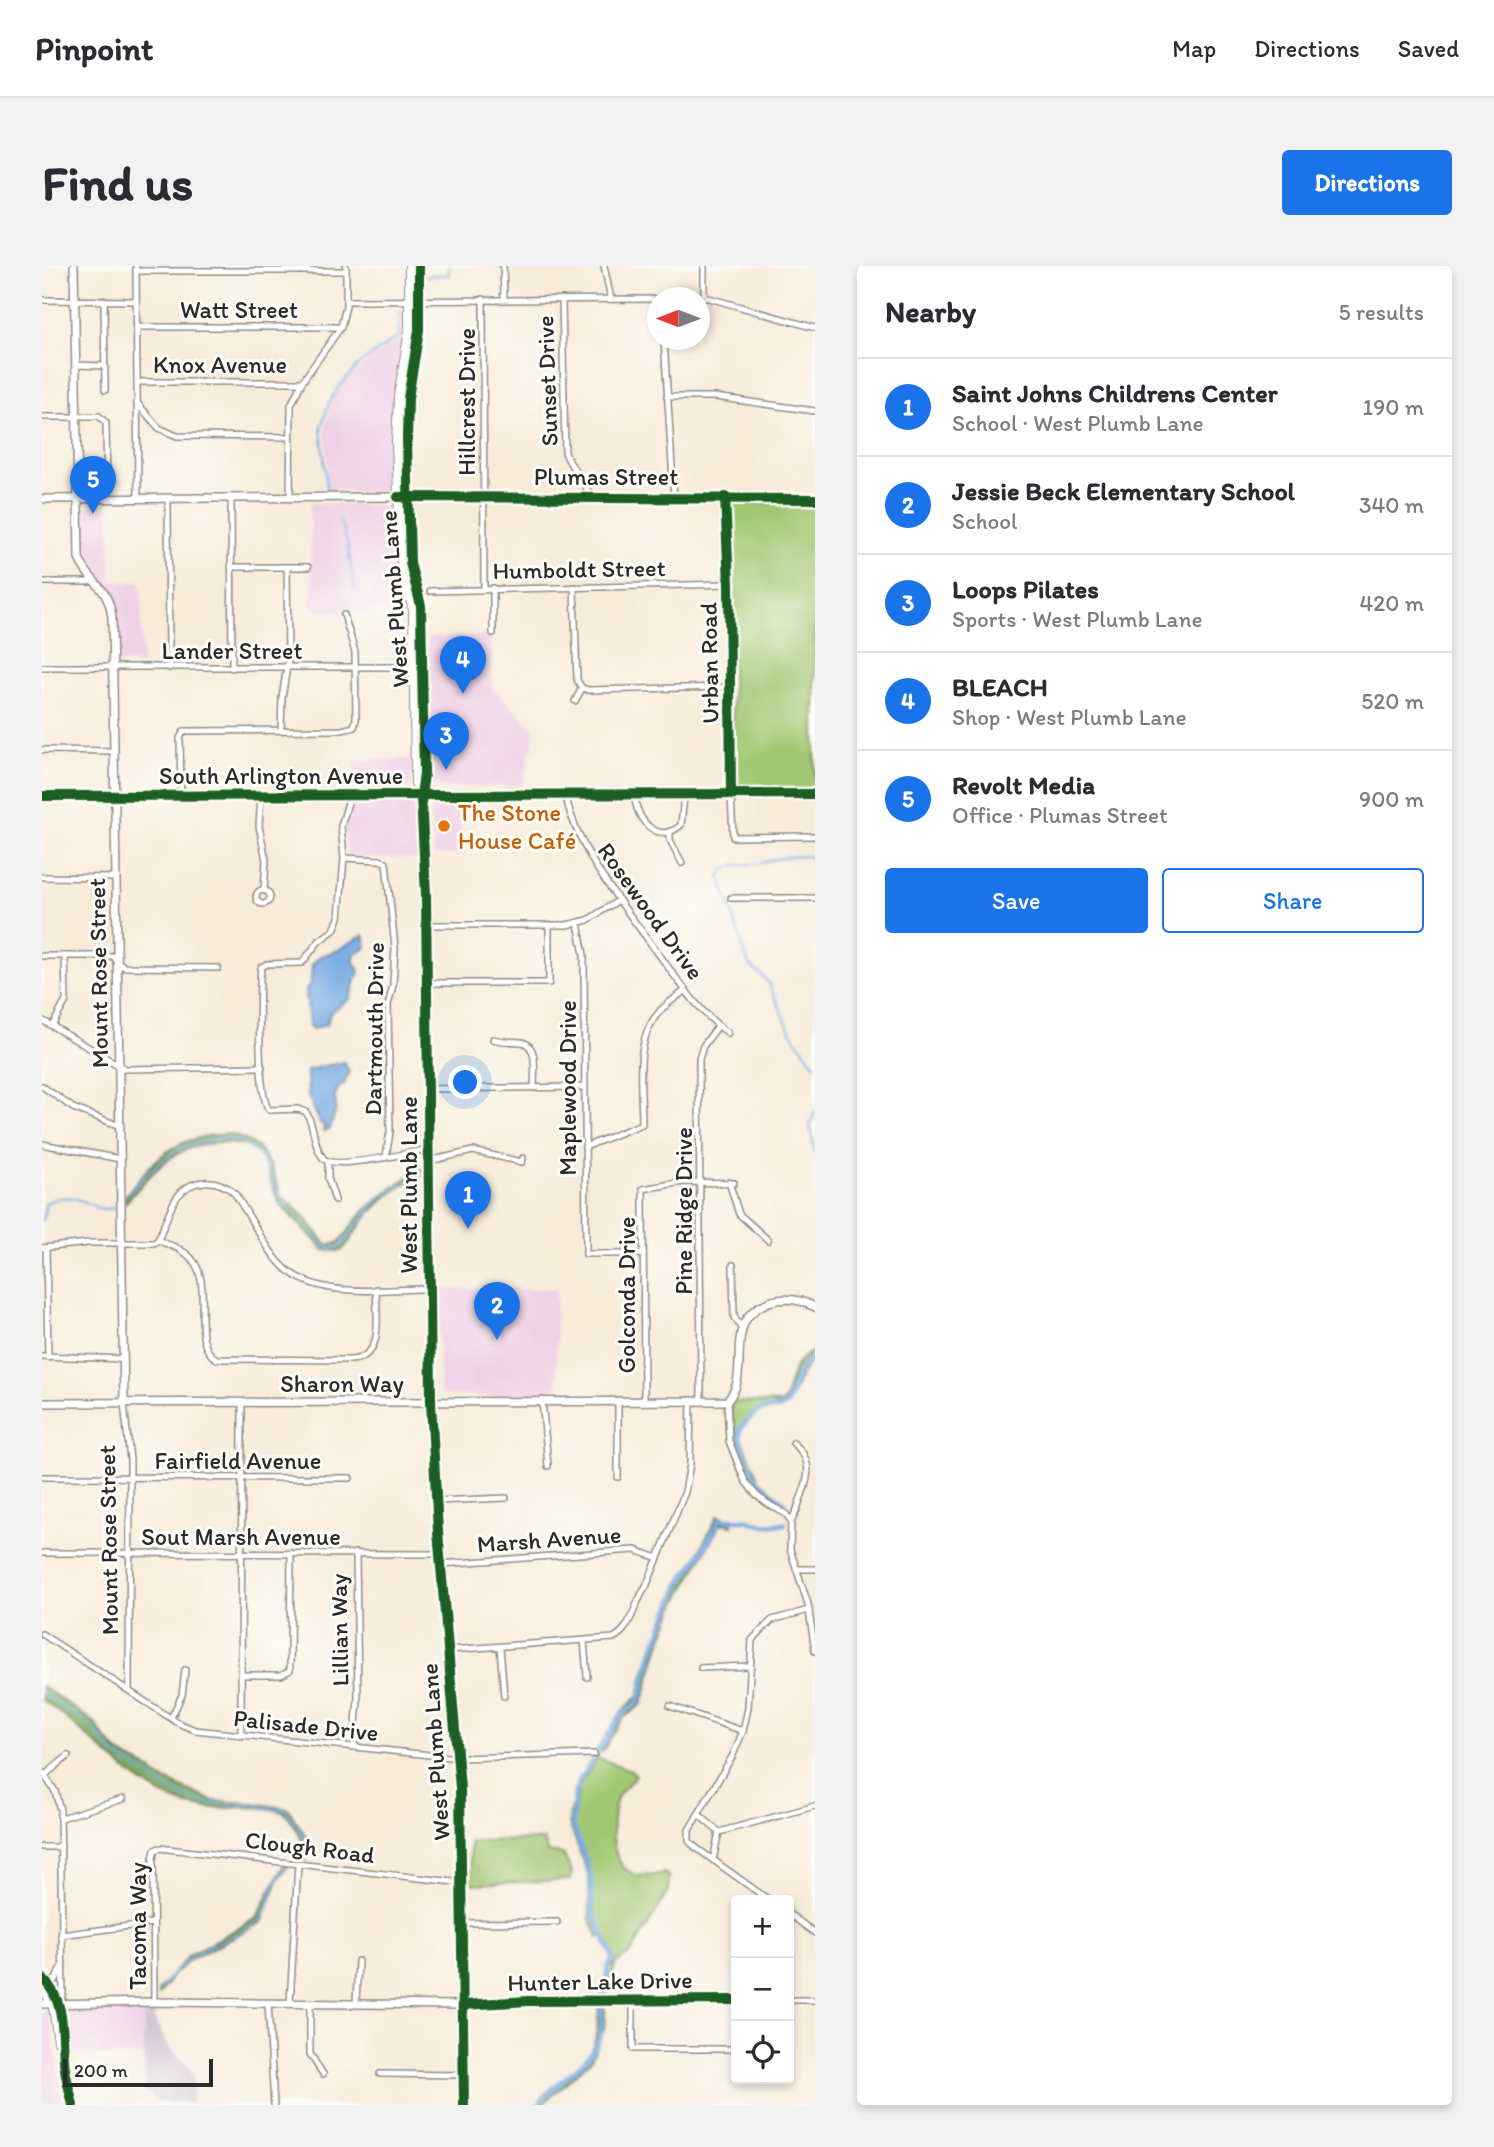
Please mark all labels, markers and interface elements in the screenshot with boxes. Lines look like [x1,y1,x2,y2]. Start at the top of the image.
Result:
text: Pinpoint [35,29,153,68]
text: Map [1172,34,1216,63]
text: Directions [1254,34,1360,63]
text: Saved [1398,34,1459,63]
button: Directions [1282,150,1452,215]
text: Find us [42,153,193,212]
north arrow [647,287,710,350]
text: Nearby [885,293,976,330]
street label: Watt Street [180,295,298,324]
text: 5 results [1338,298,1424,326]
street label: Sunset Drive [530,315,564,447]
street label: Hillcrest Drive [452,328,481,476]
street label: Knox Avenue [153,350,287,379]
text: Saint Johns Childrens Center [952,377,1277,409]
text: 1 [903,393,913,421]
text: 190 m [1363,393,1424,421]
text: School · West Plumb Lane [952,409,1203,437]
pin: 5 [70,456,116,514]
street label: Plumas Street [534,462,678,491]
text: Jessie Beck Elementary School [952,475,1295,507]
text: 2 [902,491,914,519]
text: 340 m [1359,491,1424,519]
text: School [952,507,1017,535]
street label: West Plumb Lane [373,509,415,689]
street label: Humboldt Street [492,553,666,585]
text: Loops Pilates [952,573,1099,605]
text: 3 [902,589,914,617]
text: 420 m [1359,589,1424,617]
street label: Urban Road [693,602,725,724]
text: Sports · West Plumb Lane [952,605,1202,633]
street label: Lander Street [162,636,302,665]
pin: 4 [440,636,486,694]
text: BLEACH [952,671,1048,703]
text: 4 [901,687,915,715]
text: 520 m [1361,687,1424,715]
text: Shop · West Plumb Lane [952,703,1186,731]
pin: 3 [423,712,469,770]
street label: South Arlington Avenue [159,761,403,790]
text: Revolt Media [952,769,1095,801]
text: 5 [902,785,914,813]
text: 900 m [1359,785,1424,813]
place label: The Stone House Café [458,798,576,855]
text: Office · Plumas Street [952,801,1168,829]
marker: The Stone House Café [436,818,452,834]
street label: Rosewood Drive [592,837,710,985]
button: Save [885,868,1148,933]
button: Share [1162,868,1424,933]
street label: Mount Rose Street [82,878,114,1068]
street label: Dartmouth Drive [358,942,390,1116]
street label: Maplewood Drive [553,1000,582,1176]
your location [448,1065,482,1099]
street label: West Plumb Lane [394,1096,423,1274]
street label: Pine Ridge Drive [669,1127,698,1295]
pin: 1 [445,1171,491,1229]
street label: Golconda Drive [612,1216,641,1374]
pin: 2 [474,1282,520,1340]
street label: Sharon Way [280,1369,404,1398]
street label: Mount Rose Street [92,1445,124,1635]
street label: Fairfield Avenue [155,1446,321,1475]
street label: Marsh Avenue [476,1519,622,1559]
street label: Sout Marsh Avenue [141,1522,341,1551]
street label: Lillian Way [324,1573,354,1687]
street label: West Plumb Lane [414,1662,456,1842]
street label: Palisade Drive [232,1703,380,1747]
street label: Clough Road [244,1825,376,1869]
street label: Tacoma Way [123,1861,152,1990]
map controls [731,1895,794,2084]
button: + [731,1895,794,1958]
button: − [731,1958,794,2021]
street label: Hunter Lake Drive [507,1965,693,1997]
button: locate [731,2021,794,2084]
scale bar [63,2056,214,2088]
text: 200 m [74,2059,128,2082]

